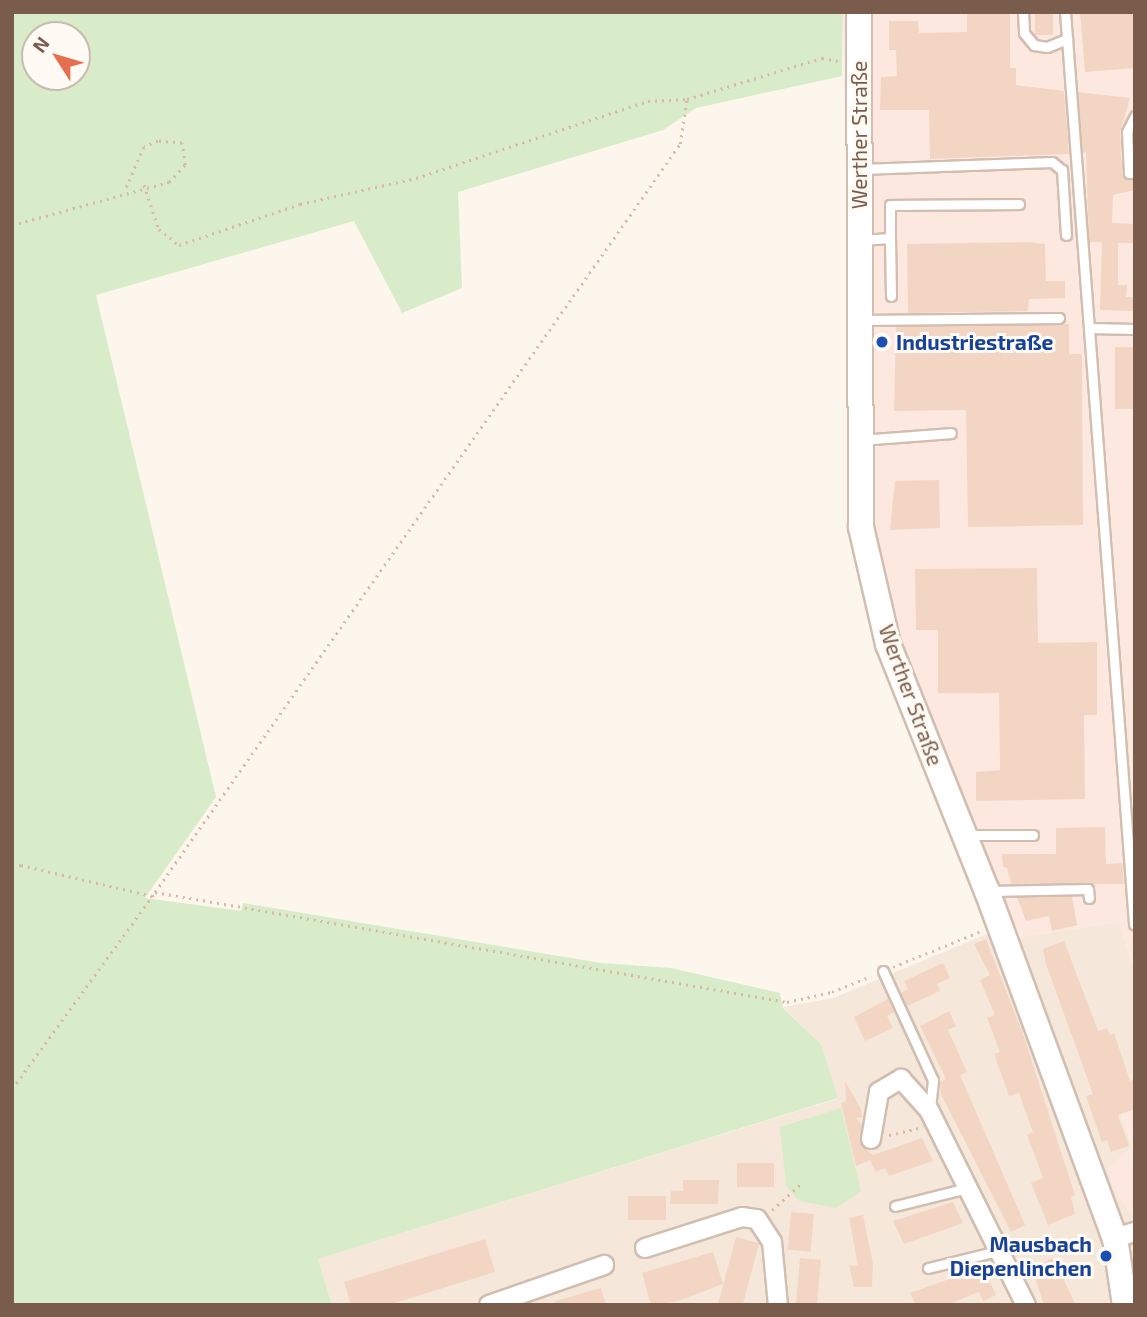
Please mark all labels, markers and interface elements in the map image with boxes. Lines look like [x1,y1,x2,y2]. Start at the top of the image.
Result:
north arrow [21,21,91,91]
text: N [27,32,54,57]
street label: Werther Straße [846,61,872,209]
place label: Industriestraße [896,329,1053,355]
marker: Industriestraße [874,334,890,350]
street label: Werther Straße [874,621,948,769]
place label: Mausbach Diepenlinchen [950,1231,1092,1281]
marker: Mausbach Diepenlinchen [1098,1248,1114,1264]

